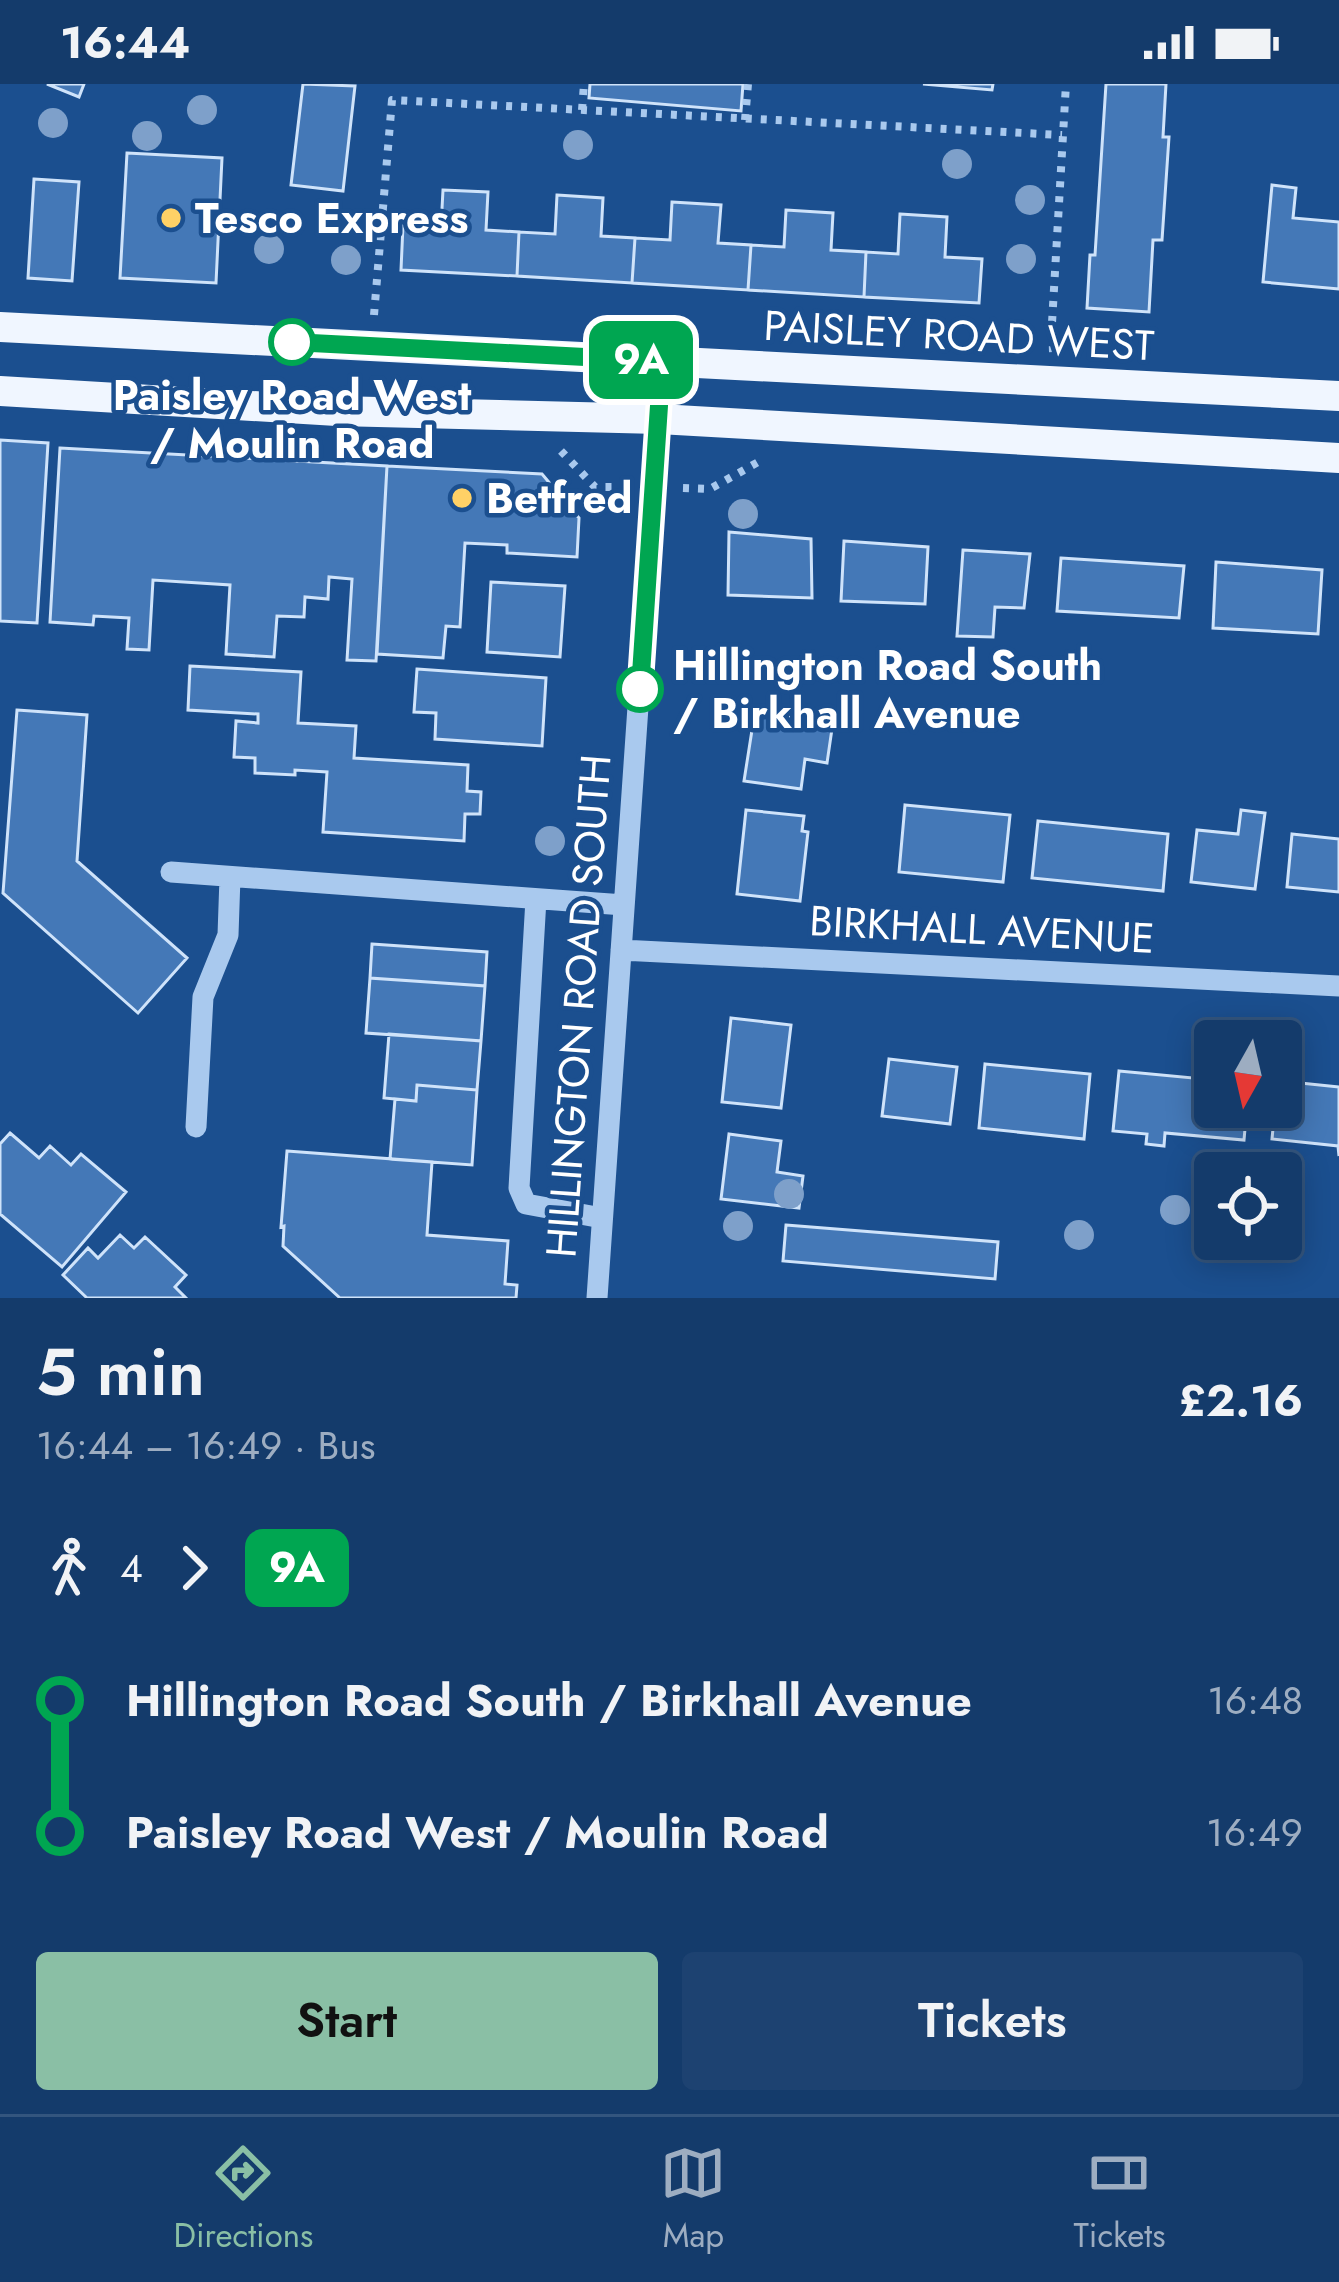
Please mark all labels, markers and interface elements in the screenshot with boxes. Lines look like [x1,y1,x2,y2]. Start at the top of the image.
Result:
text: 16:44 [60,10,190,75]
place label: Tesco Express [195,188,468,249]
marker: Tesco Express [158,205,184,231]
street label: PAISLEY ROAD WEST [762,295,1156,376]
marker: Paisley Road West / Moulin Road [270,320,314,364]
line badge: 9A [587,321,695,399]
text: 9A [613,329,669,390]
place label: Paisley Road West / Moulin Road [113,365,472,474]
place label: Betfred [486,468,632,529]
marker: Betfred [449,485,475,511]
place label: Hillington Road South / Birkhall Avenue [673,635,1102,744]
marker: Hillington Road South / Birkhall Avenue [618,667,662,711]
street label: HILLINGTON ROAD SOUTH [530,752,627,1260]
street label: BIRKHALL AVENUE [808,890,1156,969]
north arrow [1194,1020,1302,1128]
map controls [1194,1020,1302,1260]
button: locate [1194,1152,1302,1260]
text: 5 min [36,1324,205,1420]
text: £2.16 [1178,1368,1303,1433]
text: 16:44 – 16:49 · Bus [36,1417,375,1474]
icon: walk [36,1535,102,1601]
icon: forward [161,1535,227,1601]
text: 9A [269,1537,325,1598]
text: 4 [120,1540,143,1597]
text: Hillington Road South / Birkhall Avenue [126,1668,972,1733]
text: 16:48 [1207,1672,1303,1729]
text: Paisley Road West / Moulin Road [126,1800,829,1865]
text: 16:49 [1206,1804,1303,1861]
button: Start [36,1952,658,2090]
button: Tickets [682,1952,1303,2090]
tab: Directions [174,2140,313,2259]
tab: Map [660,2140,726,2259]
tab: Tickets [1074,2140,1165,2259]

